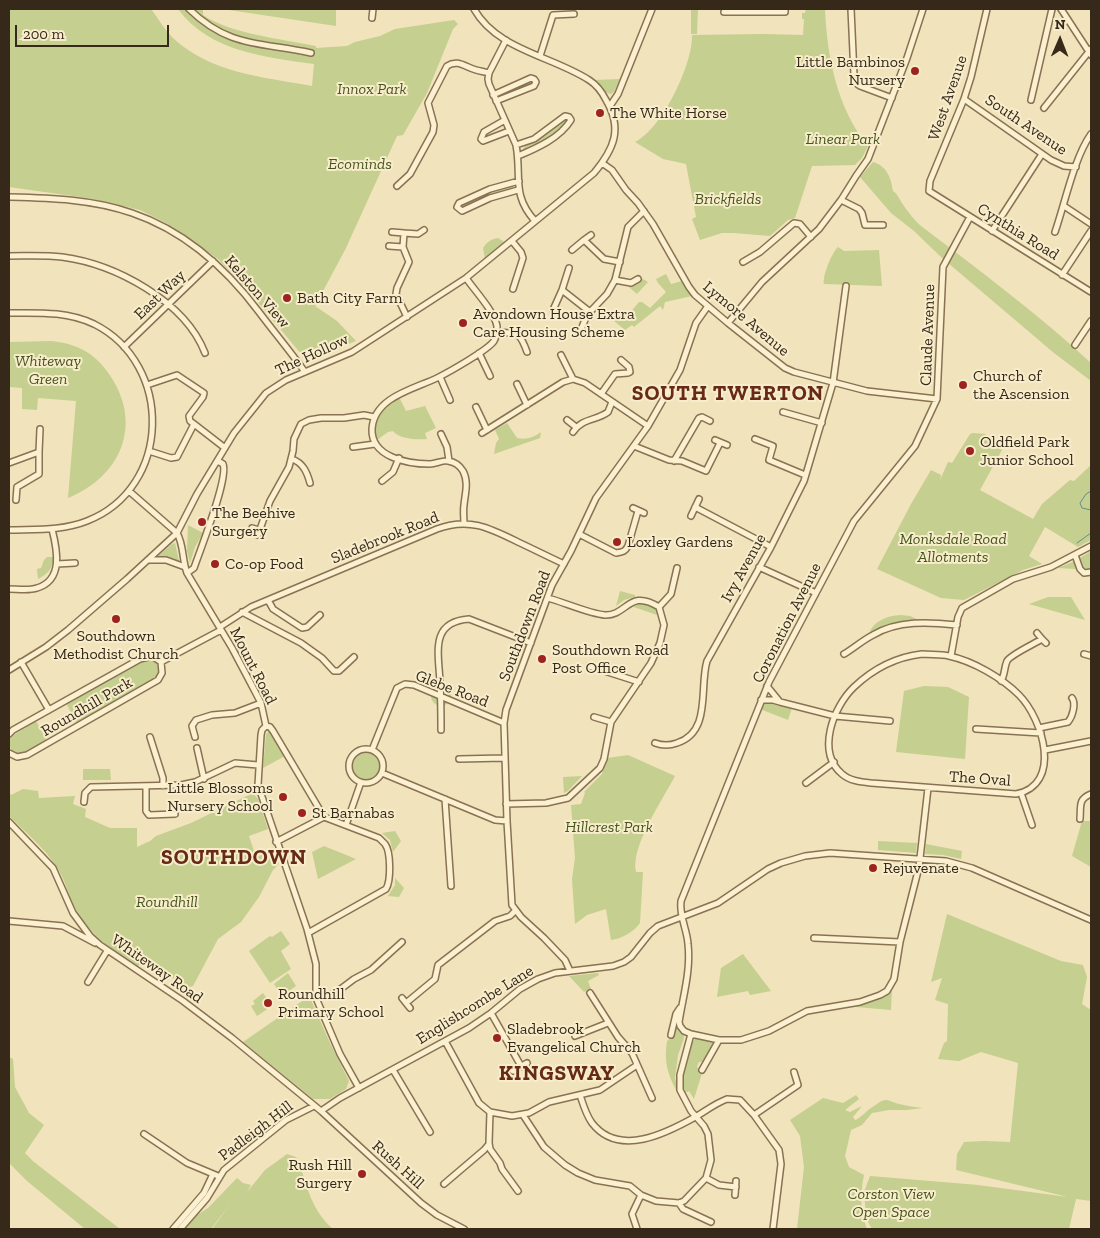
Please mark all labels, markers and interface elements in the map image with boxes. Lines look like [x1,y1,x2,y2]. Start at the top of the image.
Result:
scale bar [18,15,171,47]
north arrow [1035,15,1085,65]
text: N [1055,16,1066,33]
text: 200 m [23,25,64,43]
place label: Little Bambinos Nursery [796,52,905,90]
street label: West Avenue [924,53,972,143]
marker: Little Bambinos Nursery [909,65,921,77]
park label: Innox Park [337,79,407,99]
street label: South Avenue [981,90,1071,160]
place label: The White Horse [610,103,727,123]
marker: The White Horse [594,107,606,119]
park label: Linear Park [806,129,880,149]
park label: Ecominds [328,154,392,174]
park label: Brickfields [695,189,761,209]
street label: Cynthia Road [974,199,1062,265]
street label: Kelston View [220,252,294,332]
street label: East Way [130,266,190,324]
street label: Lymore Avenue [699,277,793,361]
street label: Claude Avenue [917,284,939,386]
place label: Bath City Farm [297,288,402,308]
marker: Bath City Farm [281,292,293,304]
place label: Avondown House Extra Care Housing Scheme [473,304,635,342]
marker: Avondown House Extra Care Housing Scheme [457,317,469,329]
street label: The Hollow [272,330,352,380]
park label: Whiteway Green [15,351,81,389]
place label: Church of the Ascension [973,366,1069,404]
marker: Church of the Ascension [957,379,969,391]
district label: SOUTH TWERTON [630,381,826,407]
place label: Oldfield Park Junior School [980,432,1074,470]
marker: Oldfield Park Junior School [964,445,976,457]
place label: The Beehive Surgery [212,503,295,541]
street label: Sladebrook Road [328,508,442,568]
marker: The Beehive Surgery [196,516,208,528]
park label: Monksdale Road Allotments [899,529,1007,567]
street label: Ivy Avenue [717,530,771,606]
place label: Loxley Gardens [627,532,733,552]
marker: Loxley Gardens [611,536,623,548]
place label: Co-op Food [225,554,304,574]
marker: Co-op Food [209,558,221,570]
street label: Coronation Avenue [748,560,826,686]
street label: Southdown Road [495,568,555,684]
marker: Southdown Methodist Church [110,613,122,625]
street label: Mount Road [225,624,281,708]
place label: Southdown Methodist Church [53,626,179,664]
place label: Southdown Road Post Office [552,640,669,678]
marker: Southdown Road Post Office [536,653,548,665]
street label: Glebe Road [413,666,491,712]
street label: Roundhill Park [38,673,136,741]
street label: The Oval [948,767,1012,791]
place label: Little Blossoms Nursery School [167,778,273,816]
marker: Little Blossoms Nursery School [277,791,289,803]
place label: St Barnabas [312,803,394,823]
marker: St Barnabas [296,807,308,819]
park label: Hillcrest Park [565,817,653,837]
district label: SOUTHDOWN [160,845,308,871]
place label: Rejuvenate [883,858,959,878]
marker: Rejuvenate [867,862,879,874]
park label: Roundhill [136,892,198,912]
street label: Whiteway Road [107,930,207,1008]
street label: Englishcombe Lane [413,961,537,1049]
place label: Roundhill Primary School [278,984,384,1022]
marker: Roundhill Primary School [262,997,274,1009]
place label: Sladebrook Evangelical Church [507,1019,641,1057]
marker: Sladebrook Evangelical Church [491,1032,503,1044]
district label: KINGSWAY [498,1061,616,1087]
street label: Padleigh Hill [215,1097,297,1165]
street label: Rush Hill [368,1137,428,1193]
place label: Rush Hill Surgery [288,1155,352,1193]
marker: Rush Hill Surgery [356,1168,368,1180]
park label: Corston View Open Space [847,1184,935,1222]

